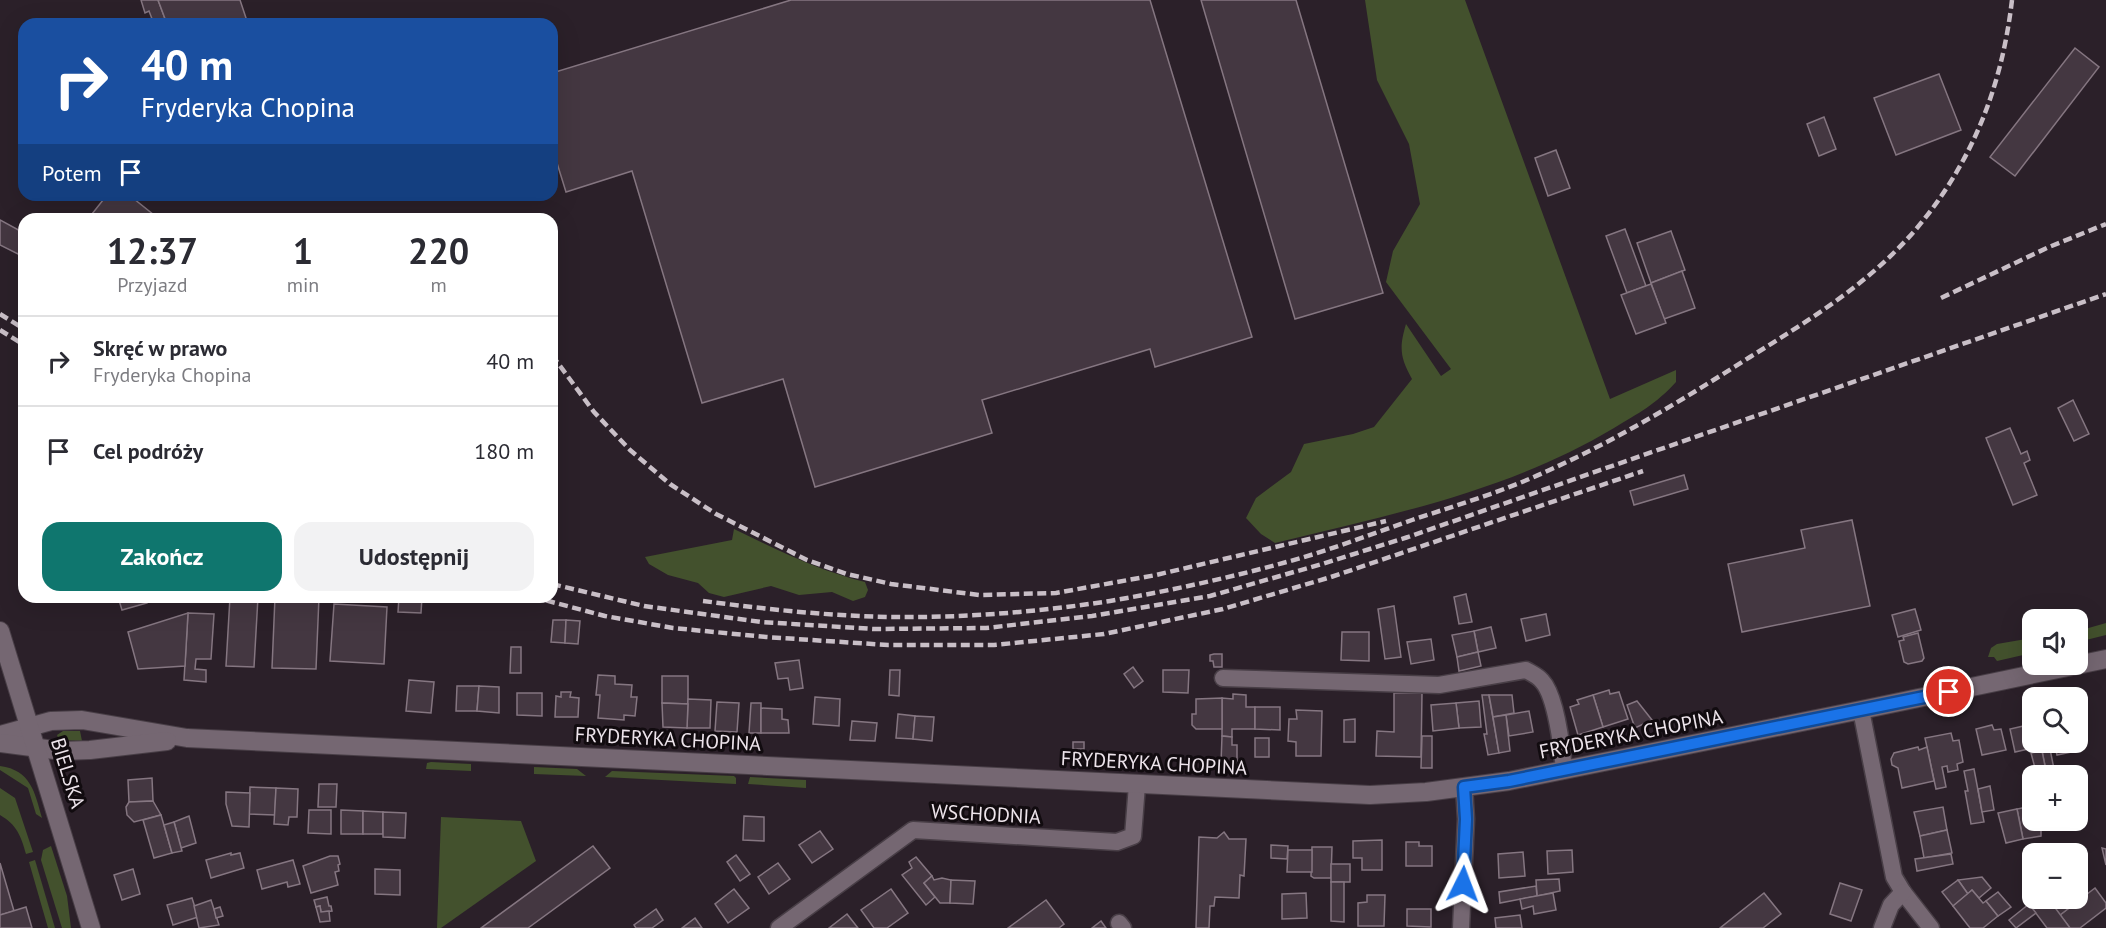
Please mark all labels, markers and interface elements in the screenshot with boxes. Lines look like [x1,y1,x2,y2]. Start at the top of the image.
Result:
text: 40 m [141,37,233,92]
icon: right [42,42,120,120]
text: Fryderyka Chopina [141,90,355,124]
icon: arrive [114,156,147,189]
text: Potem [42,159,102,187]
text: 12:37 [107,227,198,274]
text: 1 [293,227,313,274]
text: 220 [408,227,469,274]
text: Przyjazd [117,272,188,298]
text: min [287,272,319,298]
text: m [431,272,447,298]
text: Skręć w prawo [93,334,227,362]
icon: right [42,345,75,378]
text: 40 m [486,347,534,375]
text: Fryderyka Chopina [93,362,251,388]
icon: arrive [42,435,75,468]
text: Cel podróży [93,437,203,465]
text: 180 m [474,437,534,465]
button: Zakończ [42,522,282,591]
button: Udostępnij [294,522,534,591]
map controls [2022,609,2088,909]
button: sound [2022,609,2088,675]
pin [1923,666,1974,717]
icon: arrive [1932,675,1965,708]
button: search [2022,687,2088,753]
street label: FRYDERYKA CHOPINA [1537,703,1725,765]
street label: FRYDERYKA CHOPINA [574,721,762,757]
street label: BIELSKA [45,735,91,812]
street label: FRYDERYKA CHOPINA [1060,745,1248,781]
button: + [2022,765,2088,831]
street label: WSCHODNIA [931,798,1042,830]
button: − [2022,843,2088,909]
position arrow [1431,852,1495,916]

